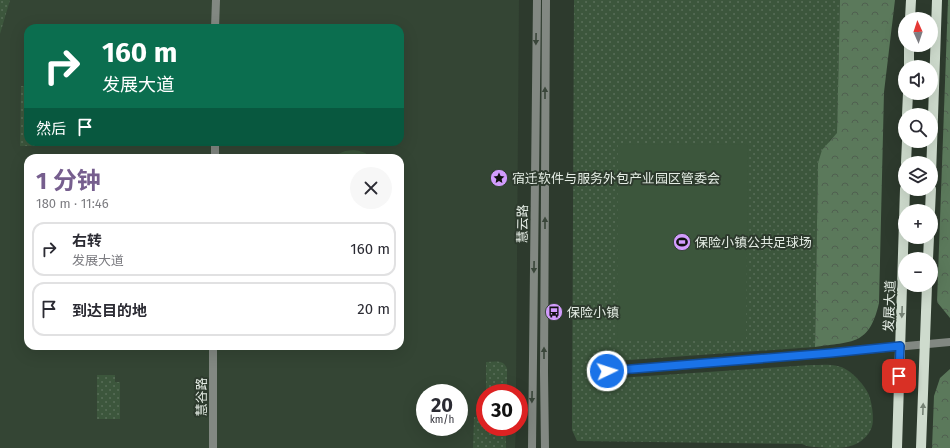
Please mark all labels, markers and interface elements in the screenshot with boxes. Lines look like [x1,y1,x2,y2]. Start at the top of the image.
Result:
north arrow [898,12,938,52]
map controls [898,12,938,292]
one-way arrow [533,33,539,46]
text: 160 m [102,36,177,69]
icon: right [36,40,88,92]
button: sound [898,60,938,100]
text: 发展大道 [102,74,174,96]
one-way arrow [542,86,548,99]
button: search [898,108,938,148]
icon: arrive [74,116,96,138]
text: 然后 [36,120,66,138]
button: layers [898,156,938,196]
text: 1 分钟 [36,167,101,195]
button: close [350,167,392,209]
place icon: 宿迁软件与服务外包产业园区管委会 [489,168,509,188]
place label: 宿迁软件与服务外包产业园区管委会 [512,171,720,186]
text: 180 m · 11:46 [36,196,109,211]
street label: 慧云路 [515,204,530,244]
button: + [898,204,938,244]
one-way arrow [541,217,548,229]
text: 右转 [72,232,102,250]
sports icon: 保险小镇公共足球场 [672,232,692,252]
place label: 保险小镇公共足球场 [695,235,812,250]
icon: right [38,238,60,260]
text: 160 m [350,240,390,258]
button: − [898,252,938,292]
text: 发展大道 [72,253,124,268]
one-way arrow [531,261,537,274]
street label: 发展大道 [881,280,898,332]
icon: arrive [38,298,60,320]
text: 20 m [357,300,390,318]
text: 到达目的地 [72,302,147,320]
bus stop icon: 保险小镇 [544,302,564,322]
place label: 保险小镇 [567,305,619,320]
one-way arrow [898,306,905,318]
one-way arrow [541,346,547,359]
position arrow [586,350,628,392]
pin [882,359,916,393]
icon: arrive [888,365,910,387]
street label: 慧谷路 [194,377,209,417]
speed limit sign: 30 [476,384,528,436]
one-way arrow [529,391,536,403]
text: 20 [431,393,453,417]
one-way arrow [919,403,926,415]
text: km/h [430,414,454,426]

